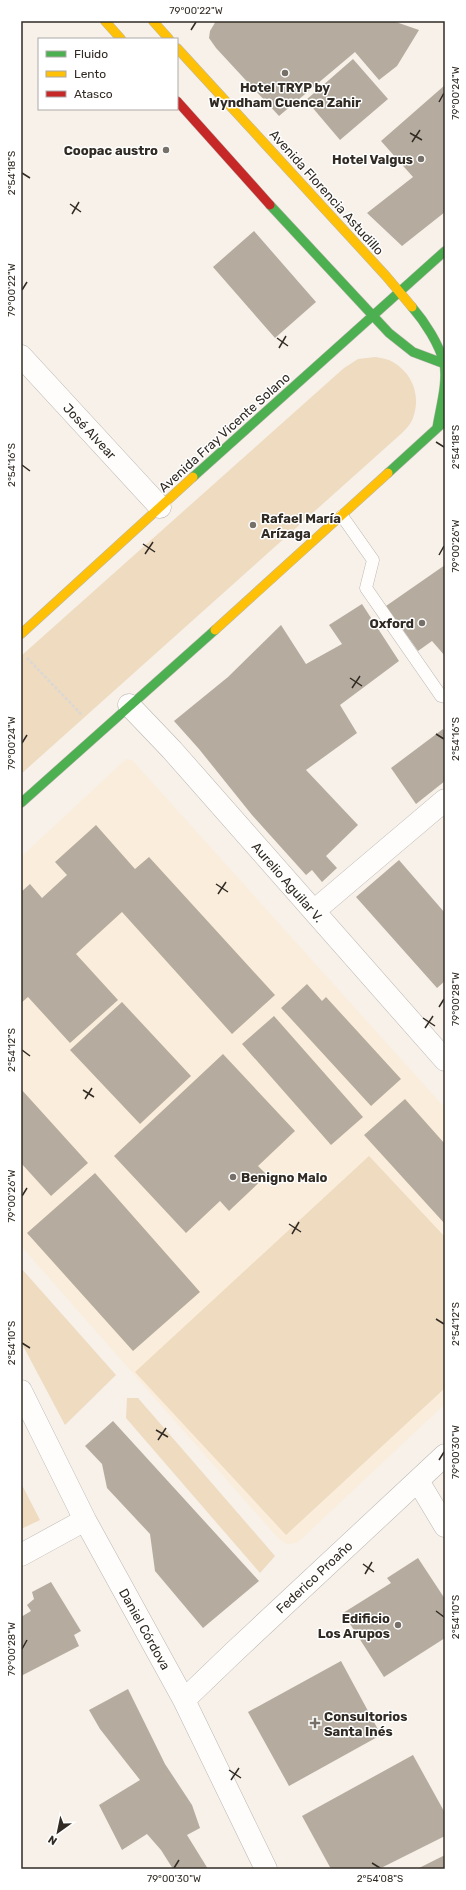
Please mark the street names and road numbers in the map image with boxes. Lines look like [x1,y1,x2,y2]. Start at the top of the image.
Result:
street label: Avenida Florencia Astudillo [266,127,387,258]
street label: Avenida Fray Vicente Solano [156,370,293,495]
street label: José Alvear [60,400,119,462]
street label: Aurelio Aguilar V. [248,839,326,926]
street label: Federico Proaño [273,1538,356,1617]
street label: Daniel Córdova [116,1586,173,1673]

